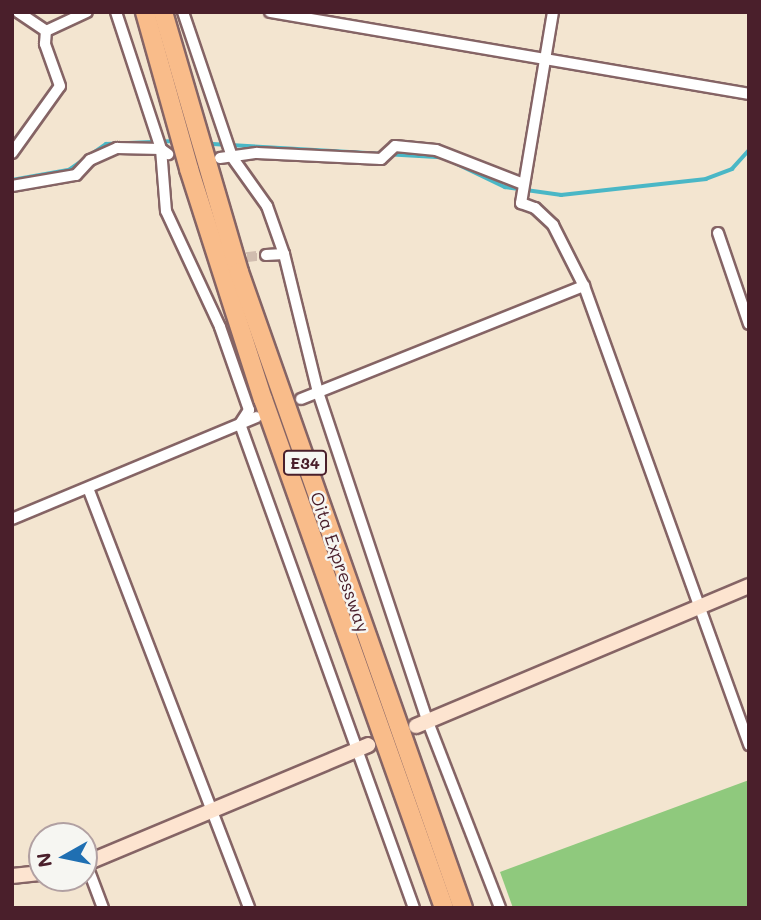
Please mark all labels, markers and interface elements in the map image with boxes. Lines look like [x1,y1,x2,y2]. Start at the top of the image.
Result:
road number: E34 [282,450,328,476]
street label: Oita Expressway [306,489,374,635]
north arrow [28,822,98,892]
text: N [30,851,57,869]

